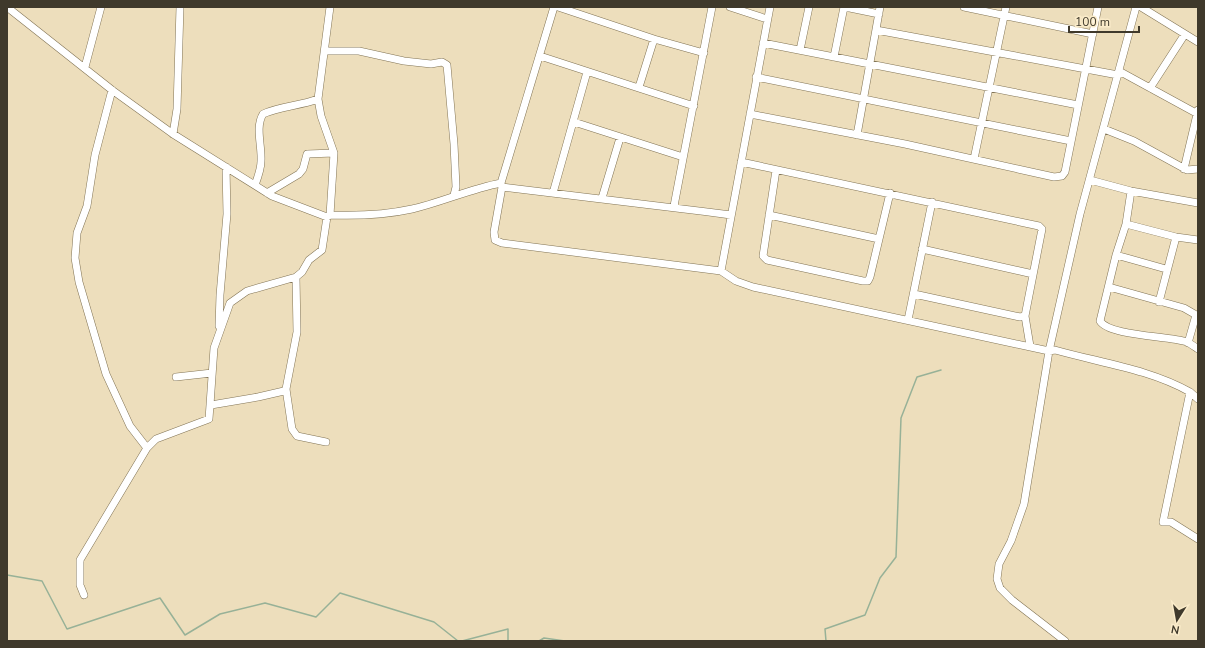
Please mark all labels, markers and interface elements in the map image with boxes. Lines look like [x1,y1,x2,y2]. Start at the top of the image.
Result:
scale bar [1069,8,1139,34]
text: 100 m [1075,14,1110,30]
north arrow [1157,600,1197,640]
text: N [1170,621,1181,637]

